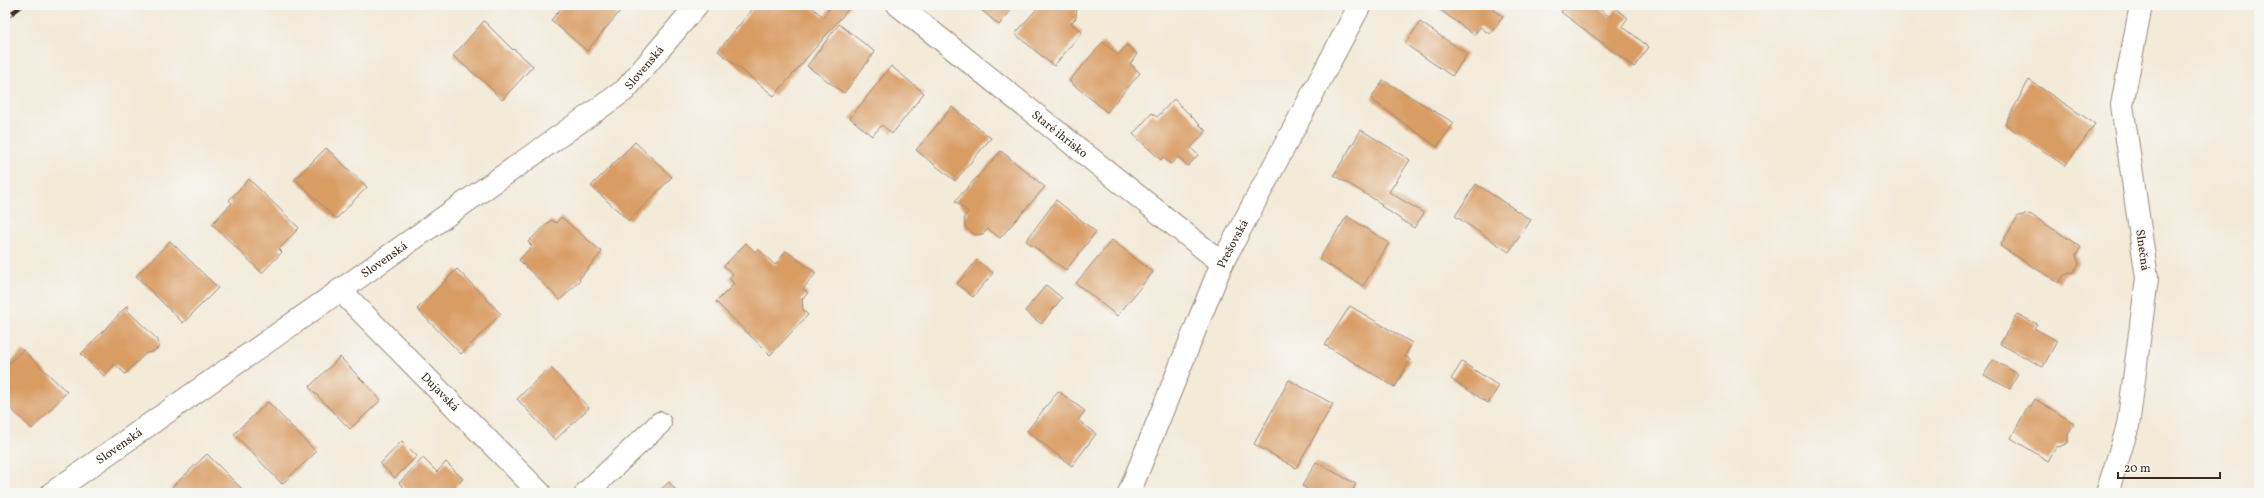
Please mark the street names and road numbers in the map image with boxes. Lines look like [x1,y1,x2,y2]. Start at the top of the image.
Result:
street label: Slovenská [621,43,668,94]
street label: Staré ihrisko [1028,108,1091,162]
street label: Prešovská [1214,217,1253,271]
street label: Slnečná [2131,228,2153,272]
street label: Slovenská [358,238,411,282]
street label: Dujavská [417,370,462,416]
street label: Slovenská [93,425,146,469]

